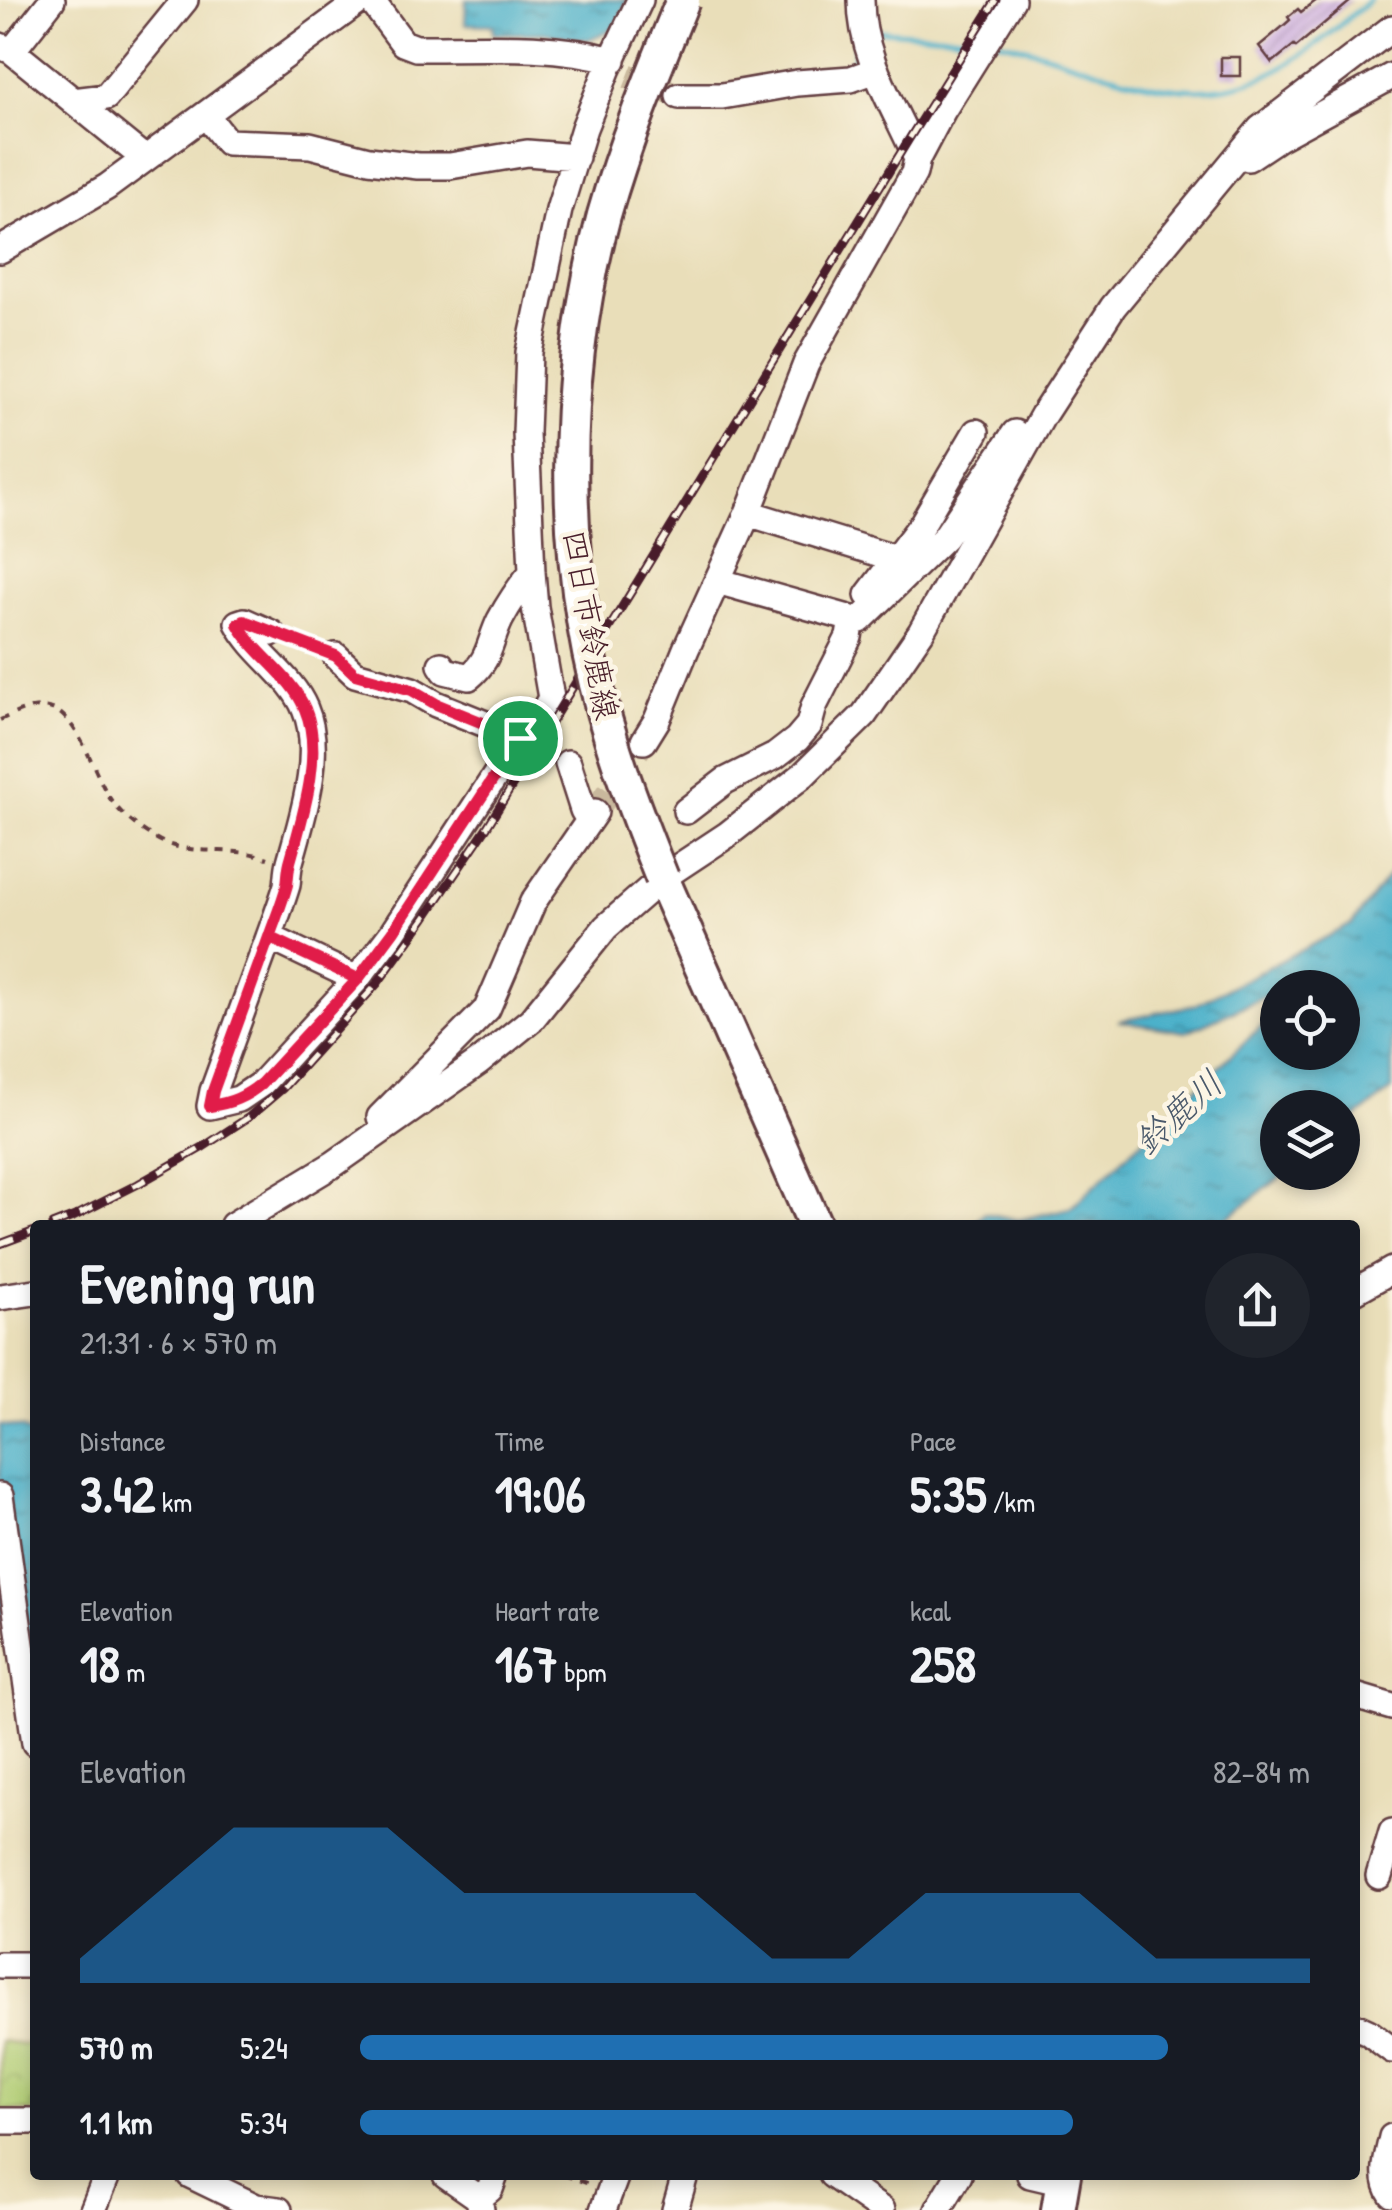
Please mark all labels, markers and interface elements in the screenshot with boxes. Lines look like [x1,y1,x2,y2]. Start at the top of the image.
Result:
street label: 四日市鈴鹿線 [553,527,629,723]
pin [478,696,563,781]
icon: arrive [493,711,548,766]
map controls [1260,970,1360,1190]
button: locate [1260,970,1360,1070]
water label: 鈴鹿川 [1123,1059,1233,1165]
button: layers [1260,1090,1360,1190]
text: Evening run [80,1246,315,1320]
button: share [1205,1253,1310,1358]
text: 21:31 · 6 × 570 m [80,1321,277,1364]
text: Distance [80,1422,166,1460]
text: Time [495,1422,545,1460]
text: Pace [910,1422,956,1460]
text: 3.42 [80,1460,155,1528]
text: 19:06 [495,1460,585,1528]
text: 5:35 [910,1460,986,1528]
text: km [155,1483,192,1521]
text: /km [986,1483,1035,1521]
text: Elevation [80,1592,173,1630]
text: Heart rate [495,1592,600,1630]
text: kcal [910,1592,951,1630]
text: 18 [80,1630,120,1698]
text: 167 [495,1630,558,1698]
text: 258 [910,1630,976,1698]
text: m [120,1653,145,1691]
text: bpm [558,1653,607,1691]
text: Elevation [80,1750,186,1793]
text: 82–84 m [1213,1750,1310,1793]
text: 570 m [80,2026,153,2069]
text: 5:24 [240,2026,288,2069]
text: 1.1 km [80,2101,152,2144]
text: 5:34 [240,2101,287,2144]

